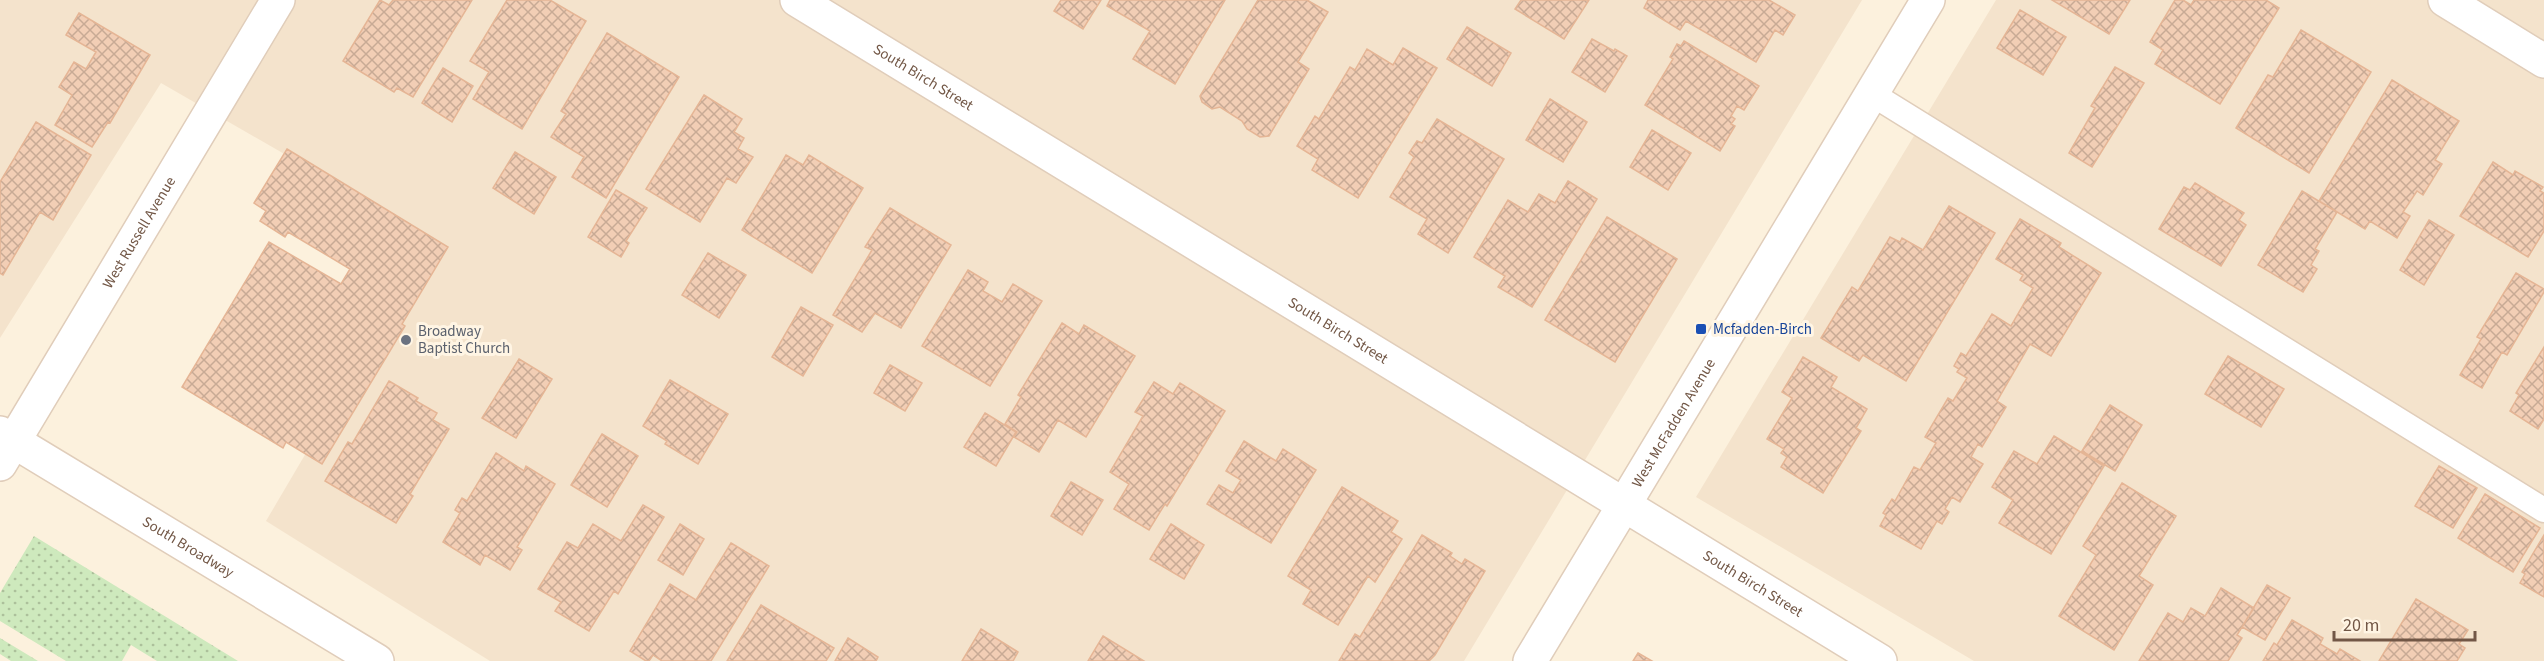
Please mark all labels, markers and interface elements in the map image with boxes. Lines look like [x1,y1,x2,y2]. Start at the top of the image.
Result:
street label: South Birch Street [869,38,977,116]
street label: West Russell Avenue [97,172,180,292]
street label: South Birch Street [1284,292,1392,369]
place label: Mcfadden-Birch [1713,319,1812,340]
place label: Broadway Baptist Church [418,321,510,359]
marker: Mcfadden-Birch [1694,322,1708,336]
marker: Broadway Baptist Church [399,333,413,347]
street label: West McFadden Avenue [1626,354,1720,491]
street label: South Broadway [139,511,238,583]
street label: South Birch Street [1699,545,1807,622]
scale bar [2334,604,2475,642]
text: 20 m [2343,613,2379,638]

